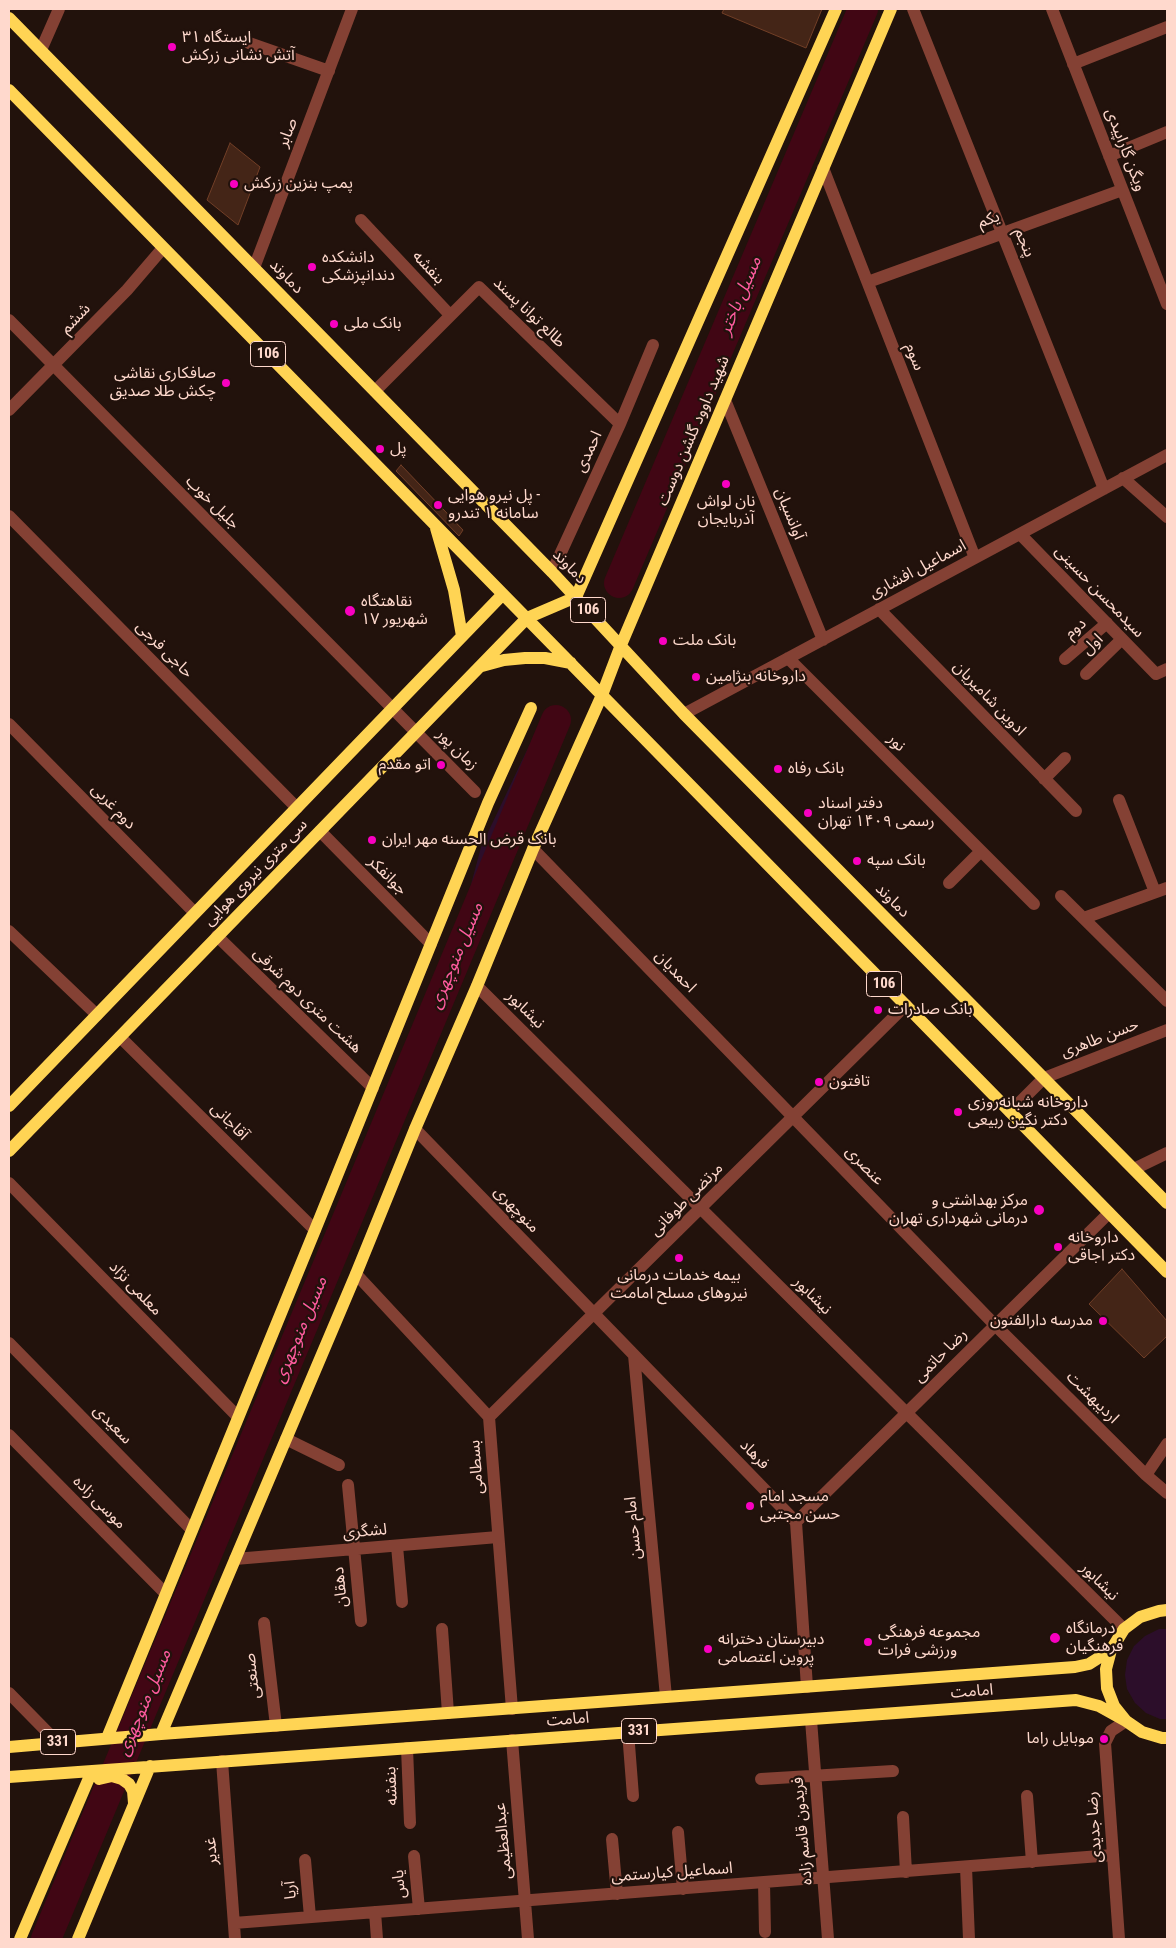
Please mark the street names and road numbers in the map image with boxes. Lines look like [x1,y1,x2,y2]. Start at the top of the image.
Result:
street label: ویگن گاراپیدی [1100,106,1150,194]
street label: صابر [274,116,302,150]
street label: یکم [975,207,1003,233]
street label: پنجم [1010,226,1038,260]
street label: بنفشه [408,247,448,289]
street label: دماوند [265,256,307,298]
street label: طالع توانا پسند [489,274,569,352]
street label: ششم [57,300,95,338]
street label: سوم [900,341,928,373]
road number: 106 [250,342,286,366]
street label: شهید داوود گلشن دوست [654,353,734,509]
street label: احمدی [571,428,607,476]
street label: جلیل خوب [181,472,243,534]
street label: آوانسیان [770,485,808,543]
street label: اسماعیل افشاری [866,536,970,604]
street label: سیدمحسن حسینی [1050,542,1148,642]
street label: دماوند [548,546,590,588]
road number: 106 [570,598,606,622]
street label: دوم [1061,614,1091,644]
street label: حاجی فرجی [131,617,197,683]
street label: اول [1078,630,1108,660]
street label: ادوین شامیریان [949,658,1029,740]
street label: زمان پور [432,725,482,775]
street label: نور [883,730,909,756]
street label: دوم غربی [87,780,139,834]
street label: سی متری نیروی هوایی [200,816,312,930]
street label: جوانفکر [363,852,411,900]
street label: دماوند [871,880,913,922]
street label: هشت متری دوم شرقی [249,944,365,1058]
street label: احمدیان [650,947,700,997]
road number: 106 [866,972,902,996]
street label: نیشابور [502,987,548,1033]
street label: حسن طاهری [1058,1015,1142,1063]
street label: آقاجانی [206,1099,252,1145]
street label: عنصری [841,1142,887,1190]
street label: مرتضی طوفانی [646,1159,728,1241]
street label: منوچهری [489,1183,543,1237]
street label: معلمی نژاد [105,1258,165,1320]
street label: نیشابور [789,1273,835,1319]
street label: رضا حاتمی [910,1325,972,1387]
street label: اردیبهشت [1062,1368,1122,1428]
street label: سعیدی [89,1401,135,1449]
street label: فرهاد [735,1436,773,1474]
street label: بسطامی [466,1439,488,1495]
street label: موسی زاده [68,1472,130,1534]
street label: امام حسن [622,1496,646,1560]
street label: لشگری [342,1521,388,1543]
street label: نیشابور [1076,1559,1122,1605]
street label: دهقان [329,1566,353,1608]
street label: صنعتی [241,1652,265,1700]
street label: امامت [950,1681,994,1703]
street label: امامت [546,1709,590,1731]
road number: 331 [622,1718,656,1744]
road number: 331 [40,1730,76,1754]
street label: بنفشه [381,1766,403,1806]
street label: فریدون قاسم زاده [789,1776,817,1886]
street label: رضا جدیدی [1083,1791,1107,1863]
street label: عبدالعظیمی [491,1802,517,1880]
street label: غدیر [201,1837,223,1865]
street label: اسماعیل کیارستمی [611,1859,733,1887]
street label: یاس [389,1869,411,1899]
street label: آریا [281,1880,301,1900]

